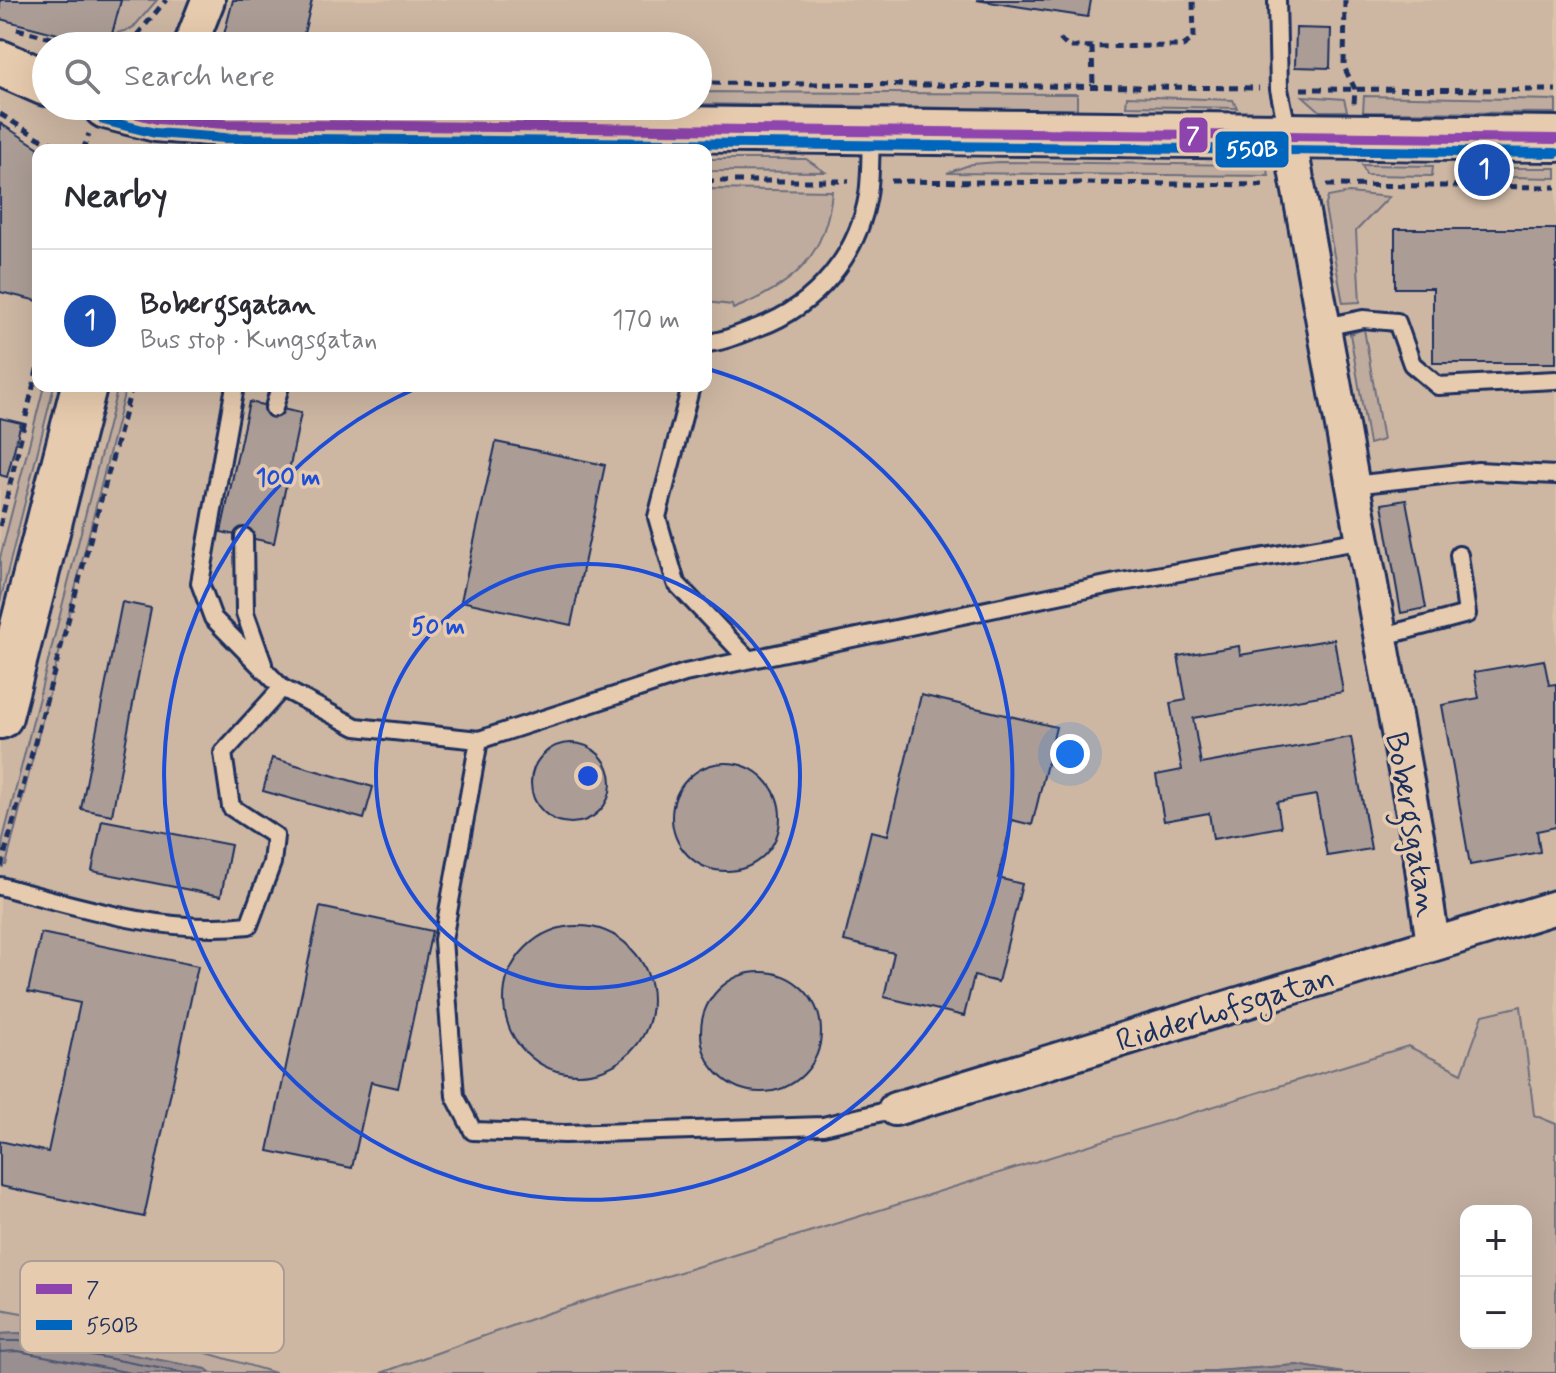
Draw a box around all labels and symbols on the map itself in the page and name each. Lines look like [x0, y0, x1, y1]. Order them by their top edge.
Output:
line badge: 7 [1178, 116, 1209, 154]
text: 7 [1186, 123, 1200, 151]
line badge: 550B [1214, 130, 1290, 169]
text: 550B [1226, 137, 1278, 165]
pin: 1 [1458, 140, 1510, 200]
text: 100 m [256, 463, 320, 494]
text: 50 m [411, 612, 465, 643]
street label: Bobergsgatan [1371, 729, 1448, 921]
your location [1050, 734, 1090, 774]
centre of rings [574, 762, 602, 790]
street label: Ridderhofsgatan [1111, 957, 1340, 1065]
legend [20, 1261, 284, 1353]
text: 7 [86, 1277, 99, 1305]
text: 550B [86, 1313, 138, 1341]

